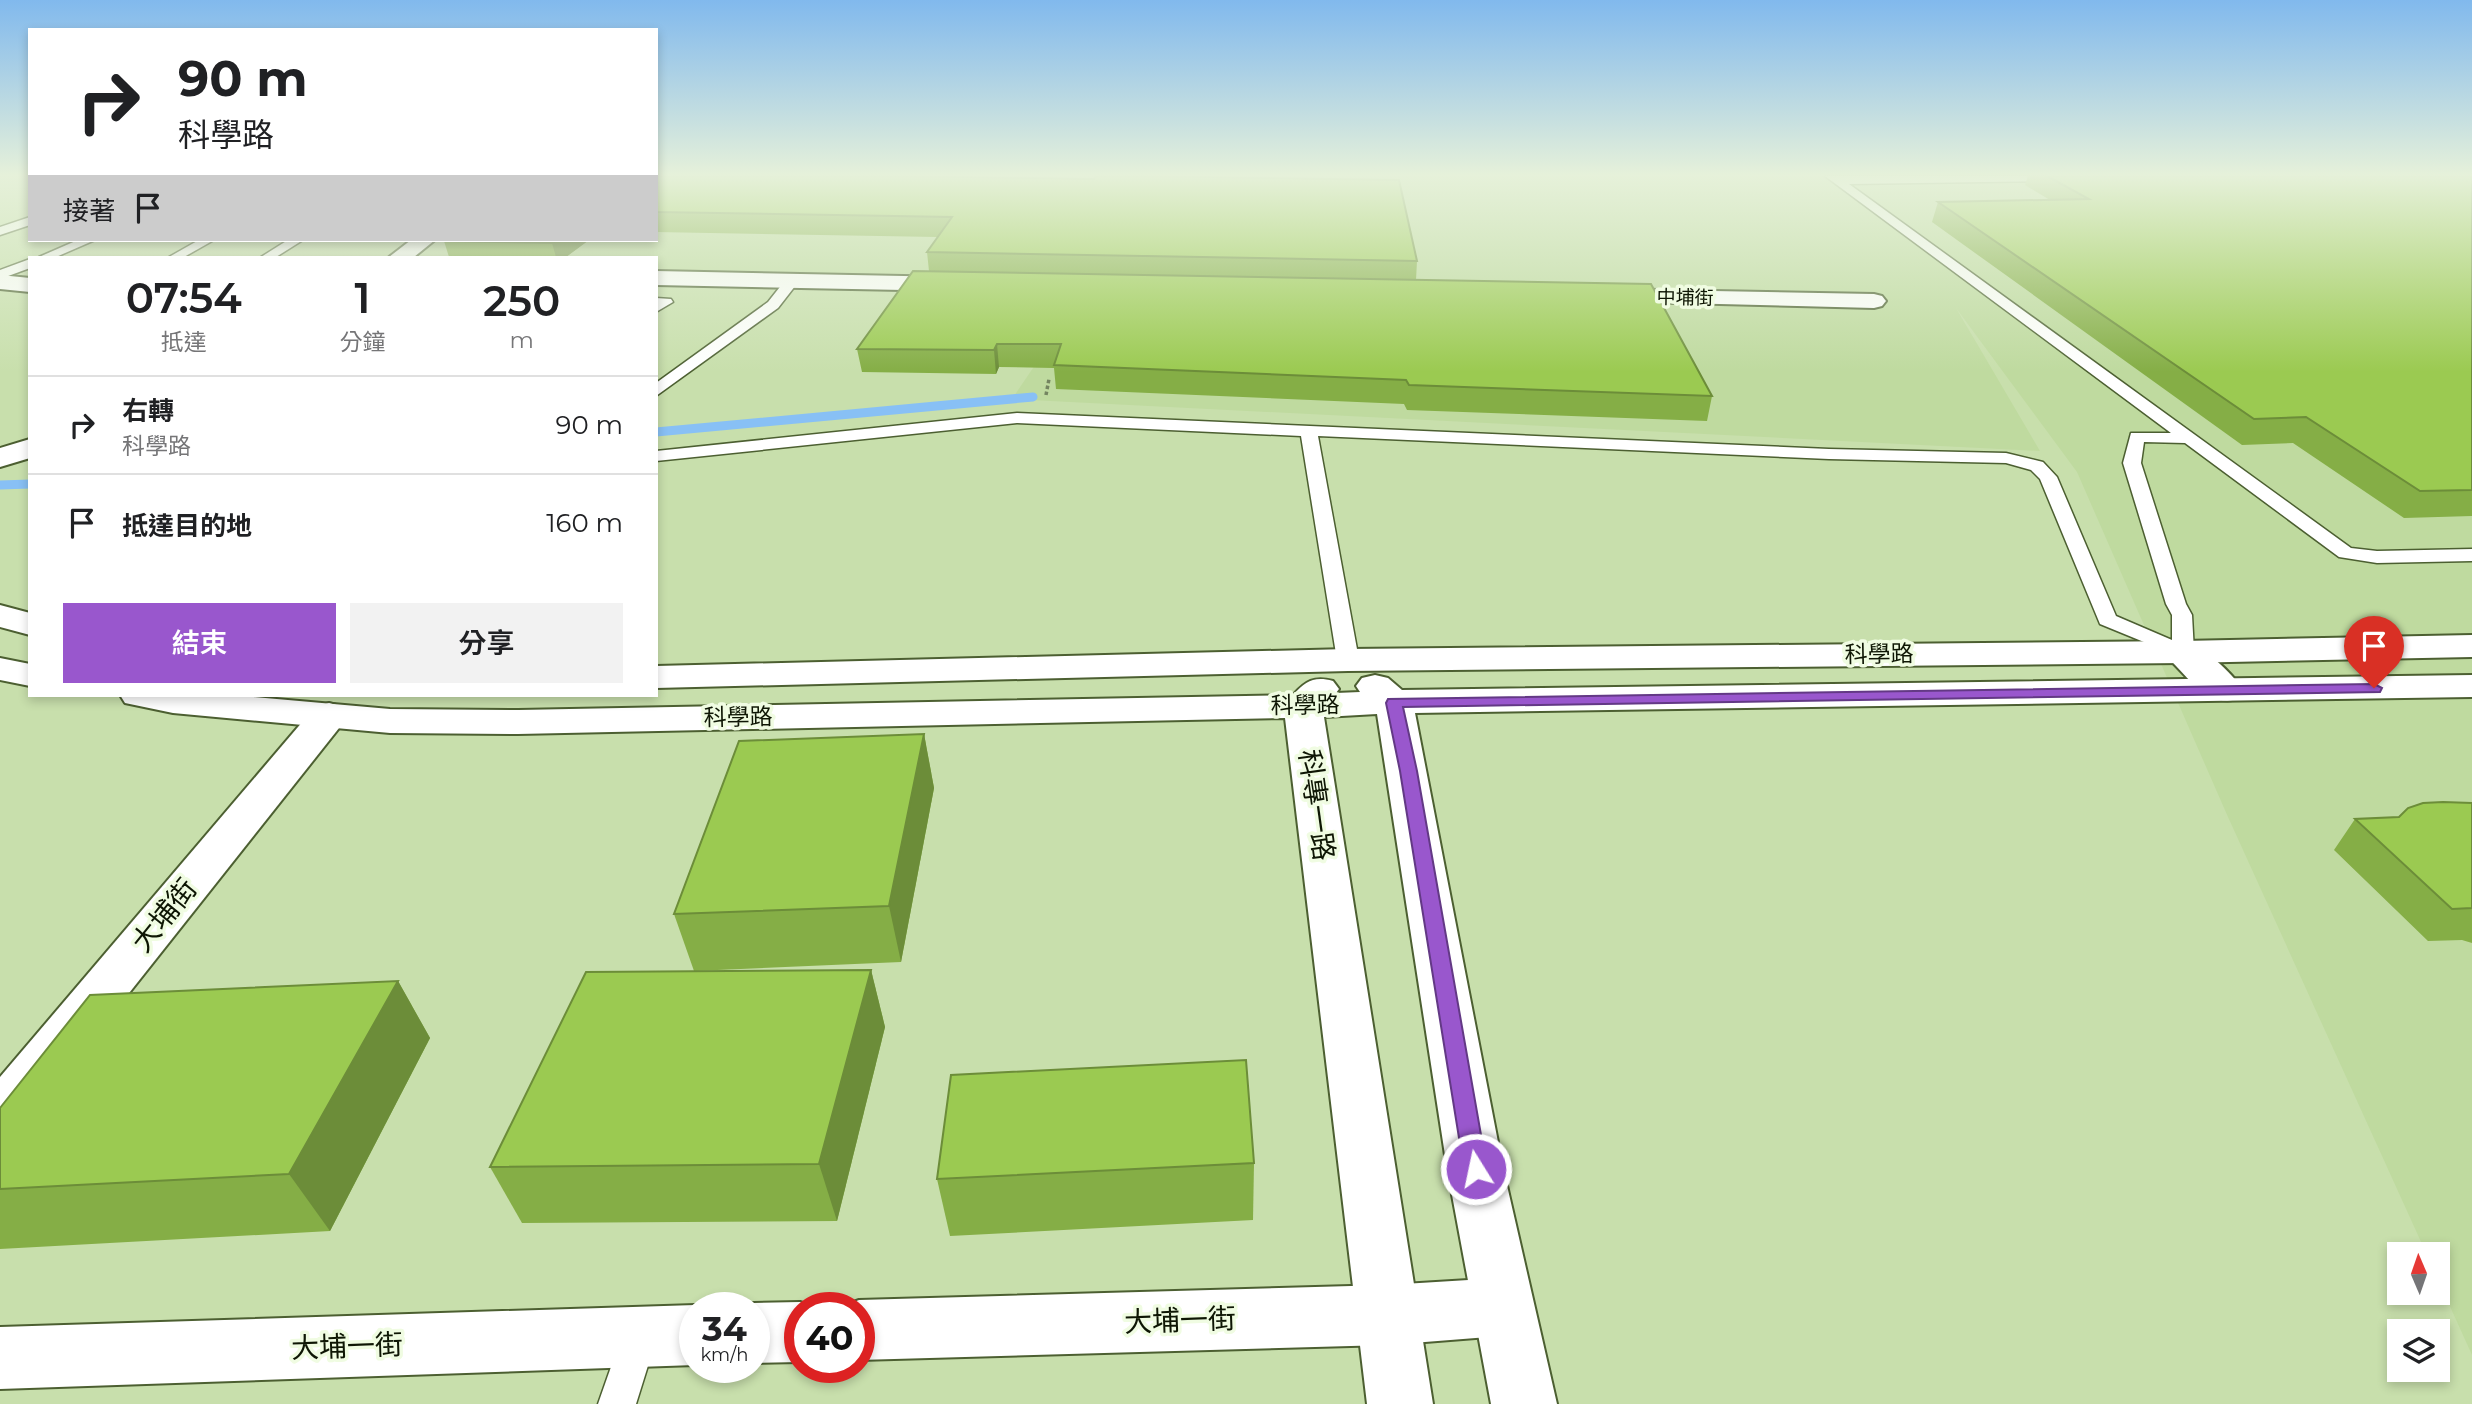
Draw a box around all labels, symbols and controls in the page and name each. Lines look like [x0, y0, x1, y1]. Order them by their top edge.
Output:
text: 90 m [178, 49, 308, 108]
icon: right [63, 56, 154, 147]
text: 科學路 [178, 115, 274, 154]
icon: arrive [129, 189, 167, 227]
text: 接著 [63, 195, 115, 227]
text: 07:54 [126, 272, 242, 324]
text: 1 [354, 272, 370, 324]
text: 250 [483, 275, 560, 327]
street label: 中埔街 [1656, 286, 1714, 309]
text: m [509, 326, 534, 354]
text: 抵達 [161, 328, 207, 356]
text: 分鐘 [339, 328, 385, 356]
text: 右轉 [122, 395, 174, 427]
icon: right [63, 406, 101, 444]
text: 90 m [556, 409, 623, 441]
text: 科學路 [122, 432, 191, 460]
icon: arrive [63, 504, 101, 542]
text: 160 m [546, 507, 623, 539]
text: 抵達目的地 [122, 510, 252, 542]
button: 結束 [63, 603, 336, 683]
button: 分享 [350, 603, 623, 683]
pin [2344, 616, 2404, 688]
icon: arrive [2355, 627, 2393, 665]
street label: 科學路 [1844, 639, 1914, 669]
street label: 科學路 [1270, 690, 1340, 720]
street label: 科學路 [703, 702, 773, 732]
street label: 科專一路 [1292, 747, 1342, 863]
street label: 大埔街 [124, 872, 204, 958]
position arrow [1439, 1132, 1513, 1206]
north arrow [2387, 1242, 2450, 1306]
map controls [2387, 1242, 2450, 1382]
speed limit sign: 40 [784, 1292, 875, 1383]
street label: 大埔一街 [1123, 1301, 1237, 1339]
text: 34 [702, 1307, 747, 1350]
button: layers [2387, 1319, 2450, 1382]
street label: 大埔一街 [290, 1327, 404, 1365]
text: km/h [700, 1344, 749, 1366]

